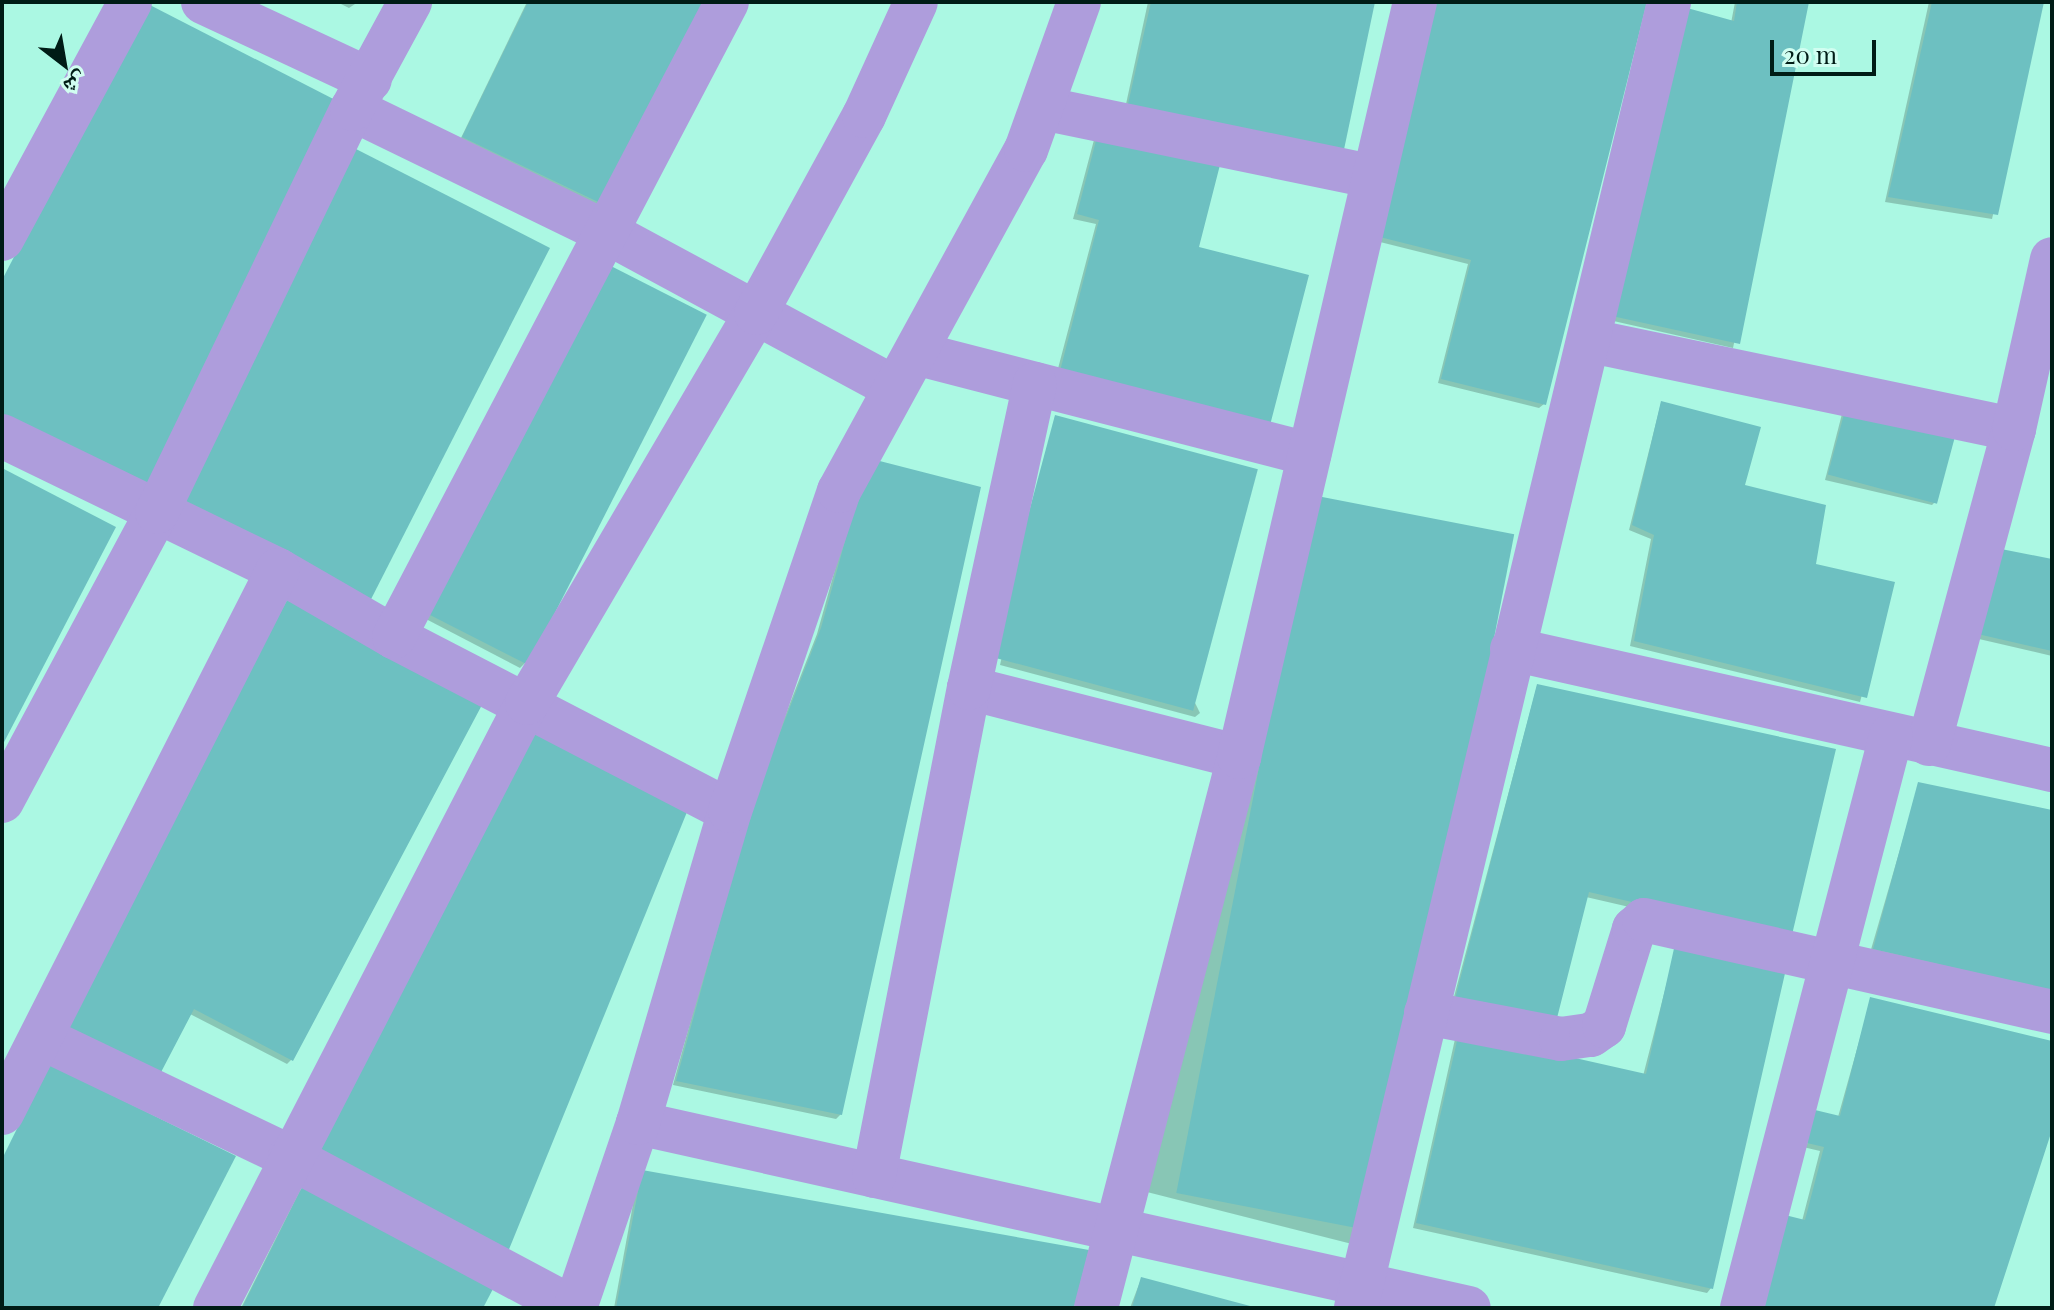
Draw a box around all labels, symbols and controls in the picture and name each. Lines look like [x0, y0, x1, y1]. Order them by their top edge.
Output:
north arrow [24, 24, 104, 104]
scale bar [1774, 24, 1880, 74]
text: 20 m [1784, 38, 1837, 70]
text: ش [59, 66, 94, 103]

